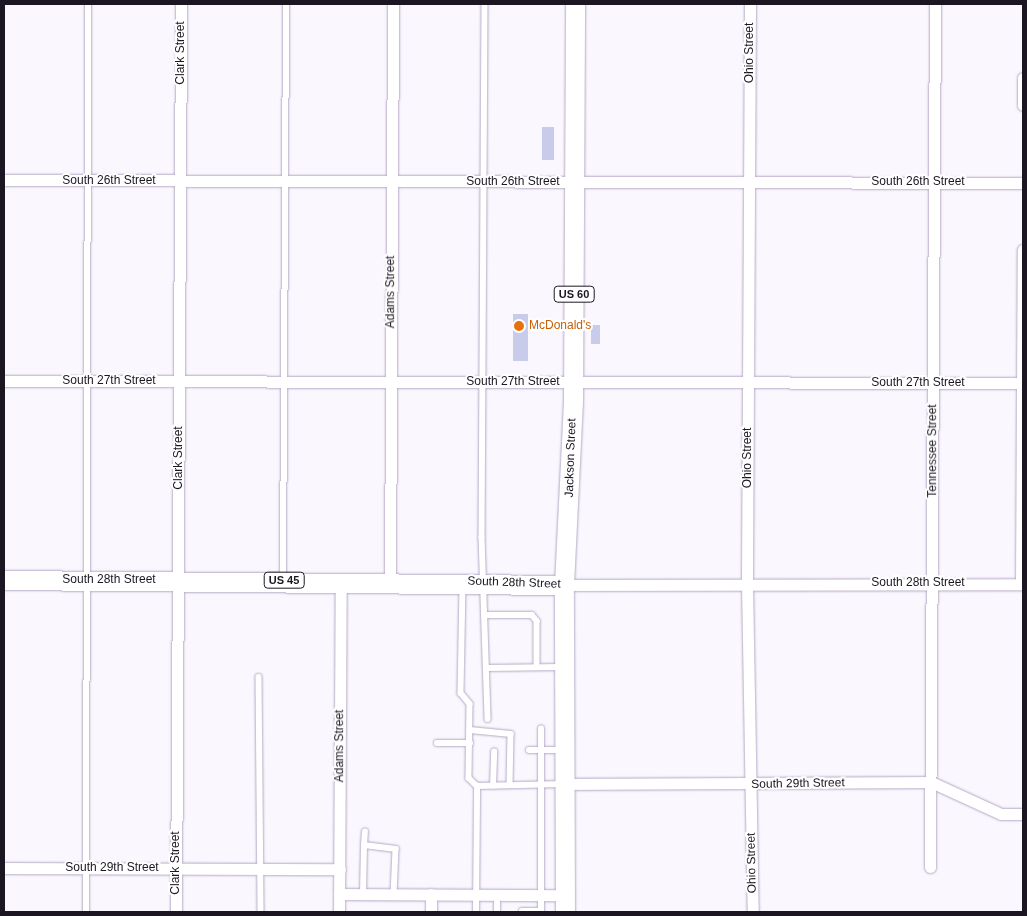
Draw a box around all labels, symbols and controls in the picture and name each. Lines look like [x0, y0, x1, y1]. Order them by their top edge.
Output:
street label: Clark Street [174, 21, 188, 85]
street label: Ohio Street [743, 23, 757, 83]
street label: South 26th Street [62, 174, 156, 188]
street label: South 26th Street [466, 175, 560, 189]
street label: South 26th Street [871, 175, 965, 189]
street label: Adams Street [384, 256, 398, 328]
road number: US 60 [553, 286, 595, 302]
place label: McDonald's [529, 319, 591, 333]
marker: McDonald's [513, 320, 525, 332]
street label: South 27th Street [62, 374, 156, 388]
street label: South 27th Street [466, 375, 560, 389]
street label: South 27th Street [871, 376, 965, 390]
street label: Tennessee Street [926, 404, 940, 498]
street label: Jackson Street [562, 418, 580, 498]
street label: Clark Street [172, 426, 186, 490]
street label: Ohio Street [741, 428, 755, 488]
road number: US 45 [263, 572, 305, 588]
street label: South 28th Street [62, 573, 156, 587]
street label: South 28th Street [467, 574, 561, 592]
street label: South 28th Street [871, 576, 965, 590]
street label: Adams Street [333, 710, 347, 782]
street label: South 29th Street [751, 776, 845, 792]
street label: Clark Street [169, 831, 183, 895]
street label: Ohio Street [744, 833, 760, 893]
street label: South 29th Street [65, 861, 159, 875]

